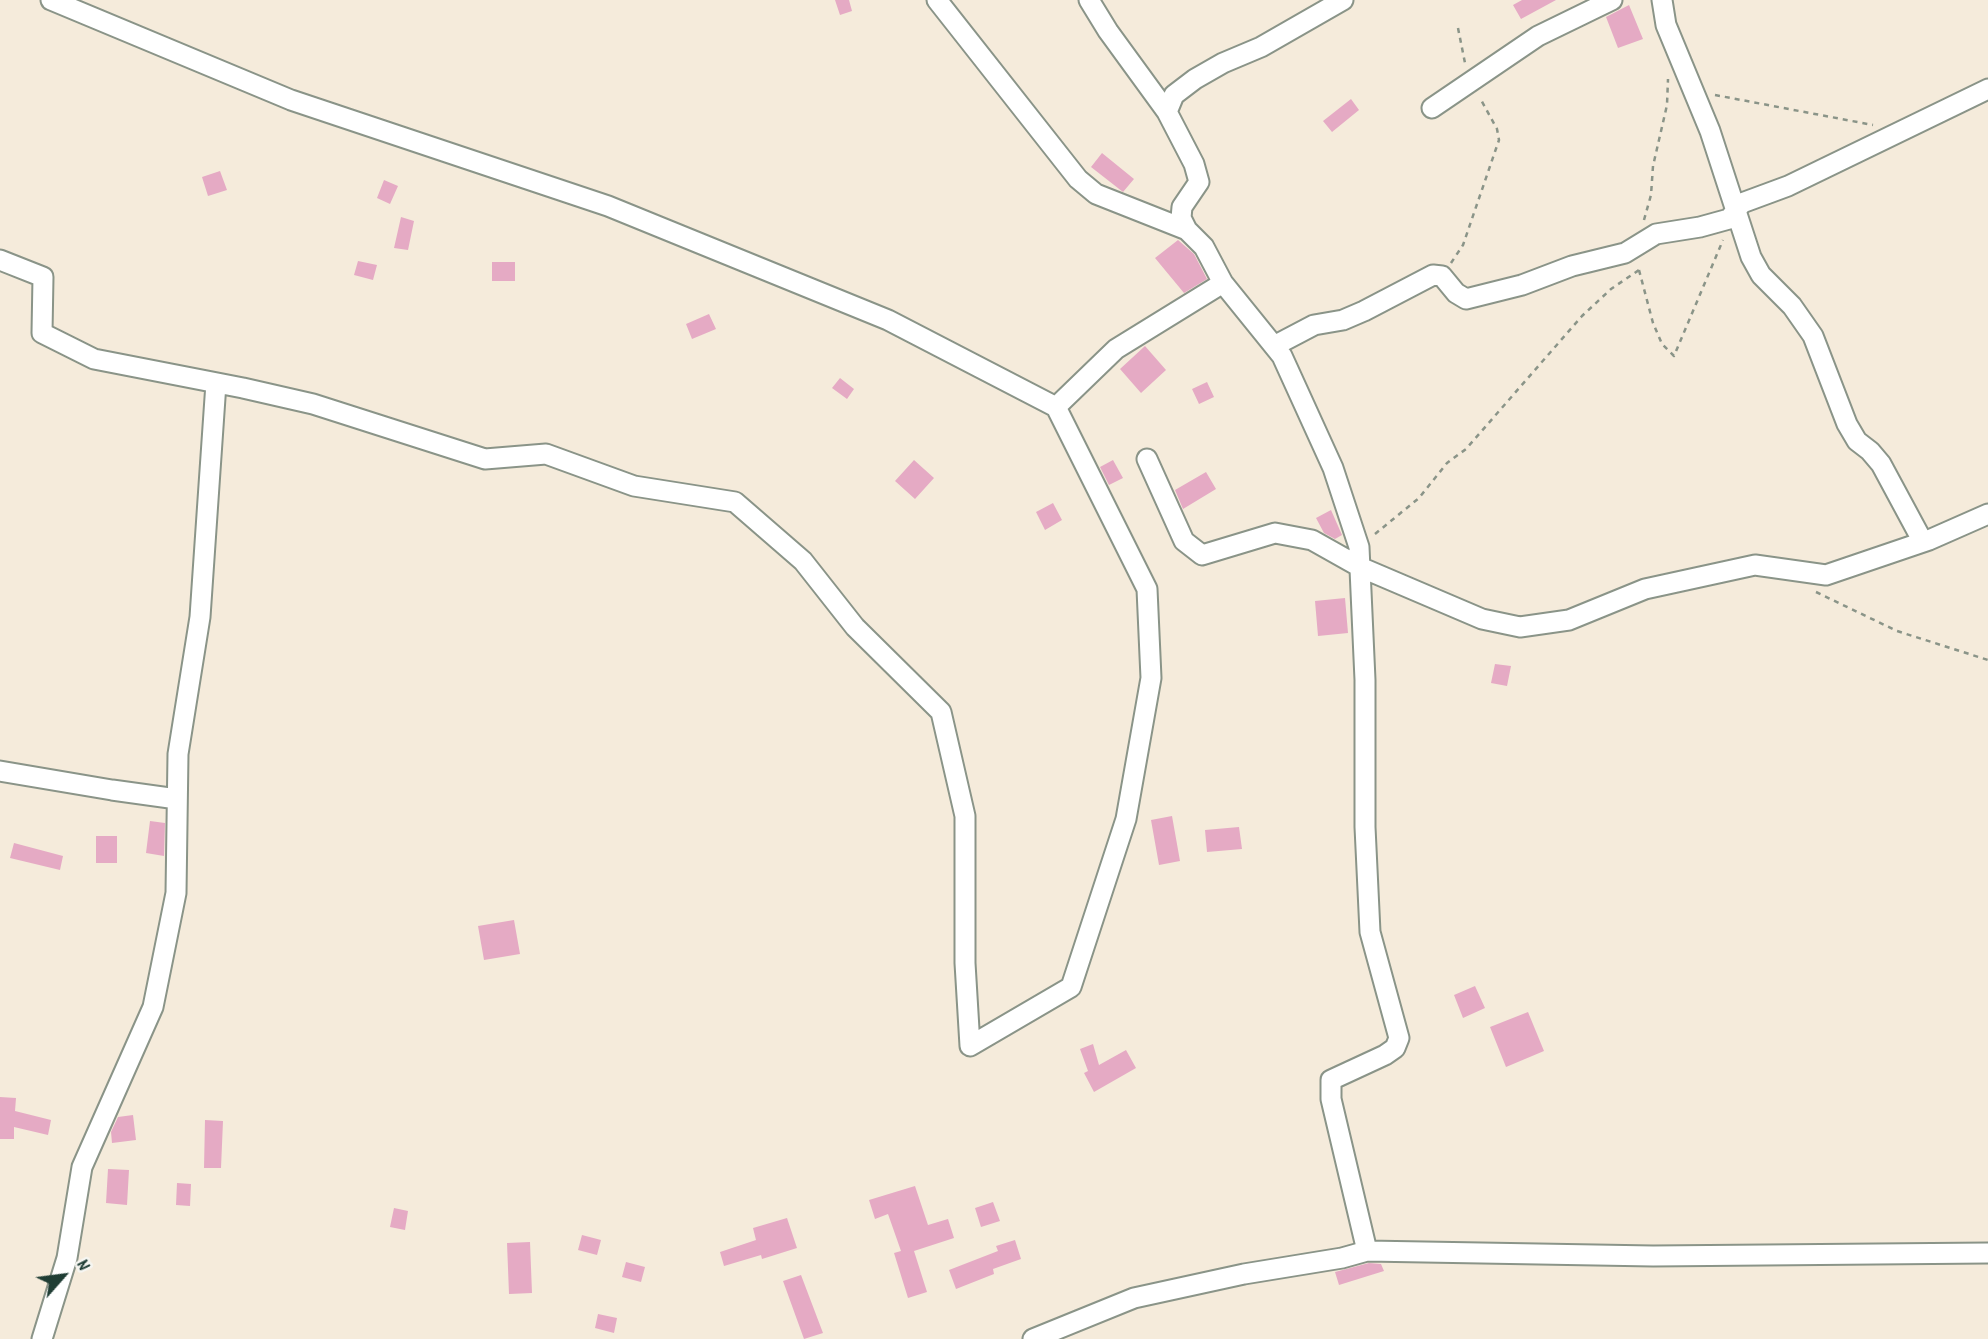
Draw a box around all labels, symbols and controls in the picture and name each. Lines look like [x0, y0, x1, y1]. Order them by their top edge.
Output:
north arrow [28, 1241, 98, 1311]
text: N [68, 1255, 96, 1276]

